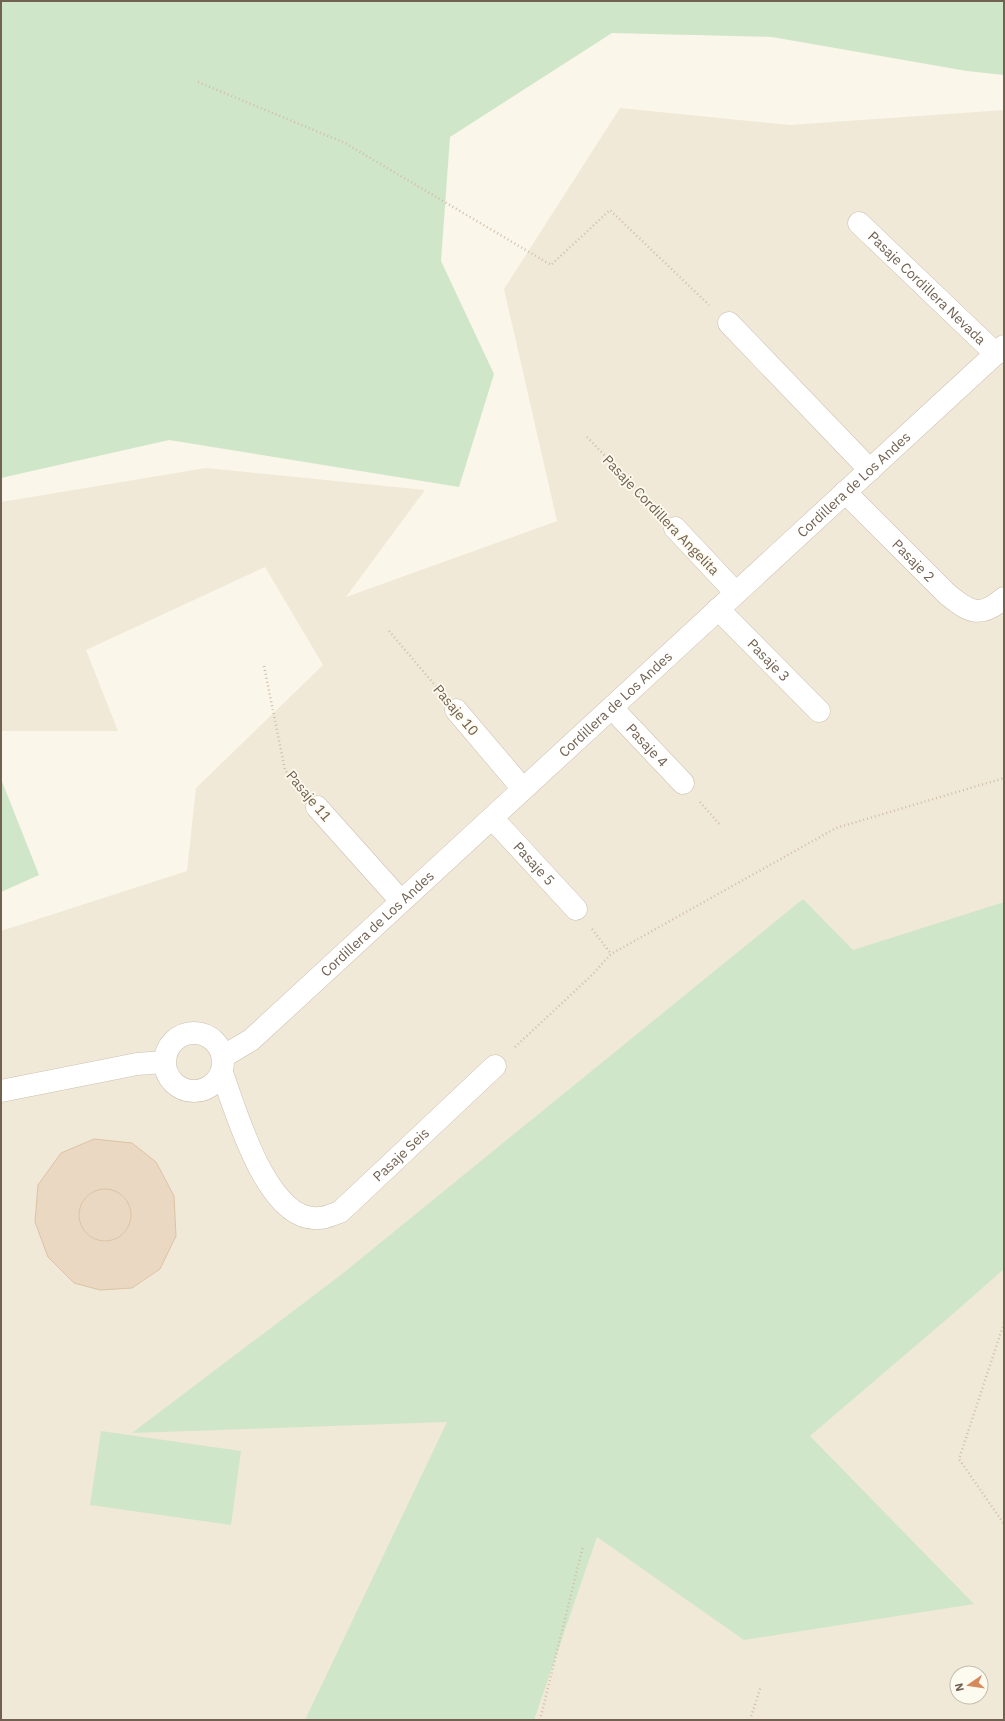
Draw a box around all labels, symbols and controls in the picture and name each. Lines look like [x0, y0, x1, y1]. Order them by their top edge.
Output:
street label: Pasaje Cordillera Nevada [864, 227, 990, 349]
street label: Cordillera de Los Andes [793, 428, 914, 541]
street label: Pasaje Cordillera Angelita [599, 451, 724, 579]
street label: Pasaje 2 [888, 535, 939, 586]
street label: Pasaje 3 [744, 635, 794, 685]
street label: Cordillera de Los Andes [555, 647, 676, 761]
street label: Pasaje 10 [429, 681, 483, 739]
street label: Pasaje 4 [622, 720, 672, 770]
street label: Pasaje 11 [282, 767, 336, 825]
street label: Pasaje 5 [509, 838, 559, 889]
street label: Cordillera de Los Andes [317, 867, 438, 980]
street label: Pasaje Seis [369, 1124, 433, 1185]
north arrow [949, 1665, 989, 1705]
text: N [952, 1682, 967, 1693]

